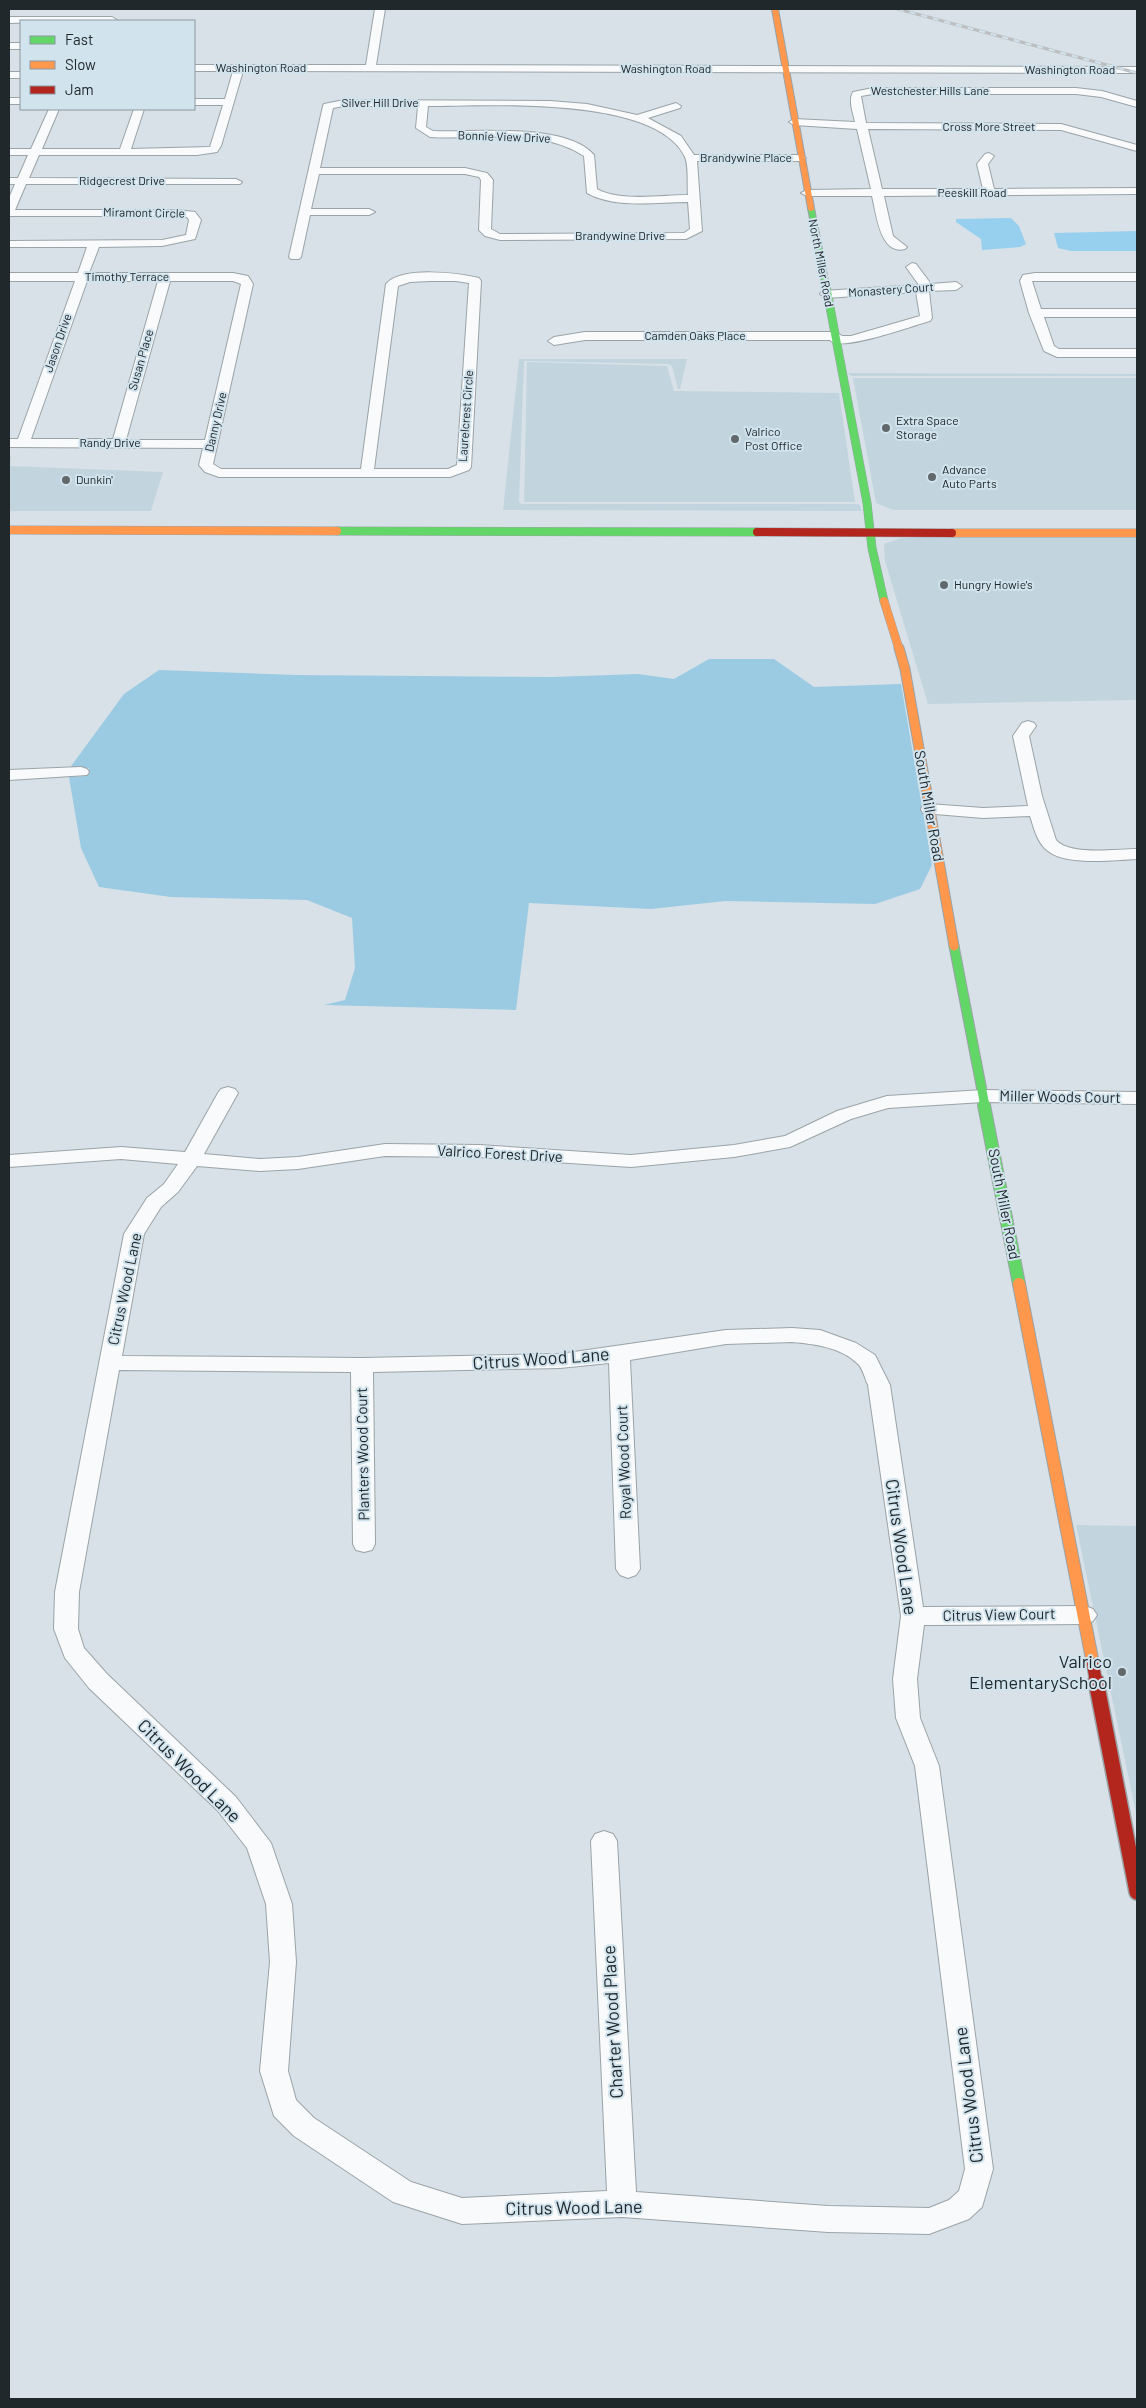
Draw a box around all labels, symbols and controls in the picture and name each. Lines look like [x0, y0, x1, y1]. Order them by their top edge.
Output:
legend [20, 20, 195, 110]
text: Fast [65, 30, 93, 48]
text: Slow [65, 55, 96, 73]
street label: Washington Road [216, 60, 306, 74]
street label: Washington Road [621, 61, 711, 75]
street label: Washington Road [1025, 62, 1115, 76]
text: Jam [65, 80, 94, 98]
street label: Westchester Hills Lane [871, 83, 989, 97]
street label: Silver Hill Drive [341, 95, 419, 109]
street label: Cross More Street [943, 119, 1035, 133]
street label: Bonnie View Drive [457, 127, 551, 145]
street label: Brandywine Place [700, 150, 792, 164]
street label: Ridgecrest Drive [79, 173, 165, 187]
street label: Peeskill Road [938, 185, 1006, 199]
street label: Miramont Circle [103, 204, 185, 220]
street label: North Miller Road [807, 218, 837, 308]
street label: Brandywine Drive [575, 228, 665, 242]
street label: Timothy Terrace [85, 269, 169, 283]
street label: Monastery Court [848, 279, 934, 299]
street label: Jason Drive [41, 312, 74, 374]
street label: Susan Place [125, 328, 155, 392]
street label: Camden Oaks Place [644, 328, 746, 342]
street label: Laurelcrest Circle [455, 369, 475, 462]
street label: Danny Drive [201, 390, 229, 453]
place label: Extra Space Storage [896, 413, 959, 441]
marker: Extra Space Storage [880, 422, 892, 434]
place label: Valrico Post Office [745, 424, 802, 452]
marker: Valrico Post Office [729, 433, 741, 445]
street label: Randy Drive [79, 435, 141, 449]
place label: Advance Auto Parts [942, 462, 997, 490]
marker: Advance Auto Parts [926, 471, 938, 483]
place label: Dunkin' [76, 472, 113, 486]
marker: Dunkin' [60, 474, 72, 486]
place label: Hungry Howie's [954, 577, 1033, 591]
marker: Hungry Howie's [938, 579, 950, 591]
street label: South Miller Road [911, 749, 949, 863]
street label: Miller Woods Court [999, 1086, 1121, 1106]
street label: Valrico Forest Drive [437, 1141, 563, 1165]
street label: South Miller Road [985, 1147, 1025, 1261]
street label: Citrus Wood Lane [103, 1231, 145, 1347]
street label: Citrus Wood Lane [472, 1342, 610, 1374]
street label: Planters Wood Court [352, 1387, 372, 1521]
street label: Royal Wood Court [612, 1405, 634, 1519]
street label: Citrus Wood Lane [882, 1477, 922, 1616]
street label: Citrus View Court [942, 1604, 1056, 1624]
place label: Valrico ElementarySchool [969, 1650, 1112, 1693]
marker: Valrico ElementarySchool [1116, 1666, 1128, 1678]
street label: Citrus Wood Lane [133, 1714, 246, 1827]
street label: Charter Wood Place [597, 1945, 627, 2099]
street label: Citrus Wood Lane [949, 2026, 987, 2164]
street label: Citrus Wood Lane [505, 2195, 643, 2219]

